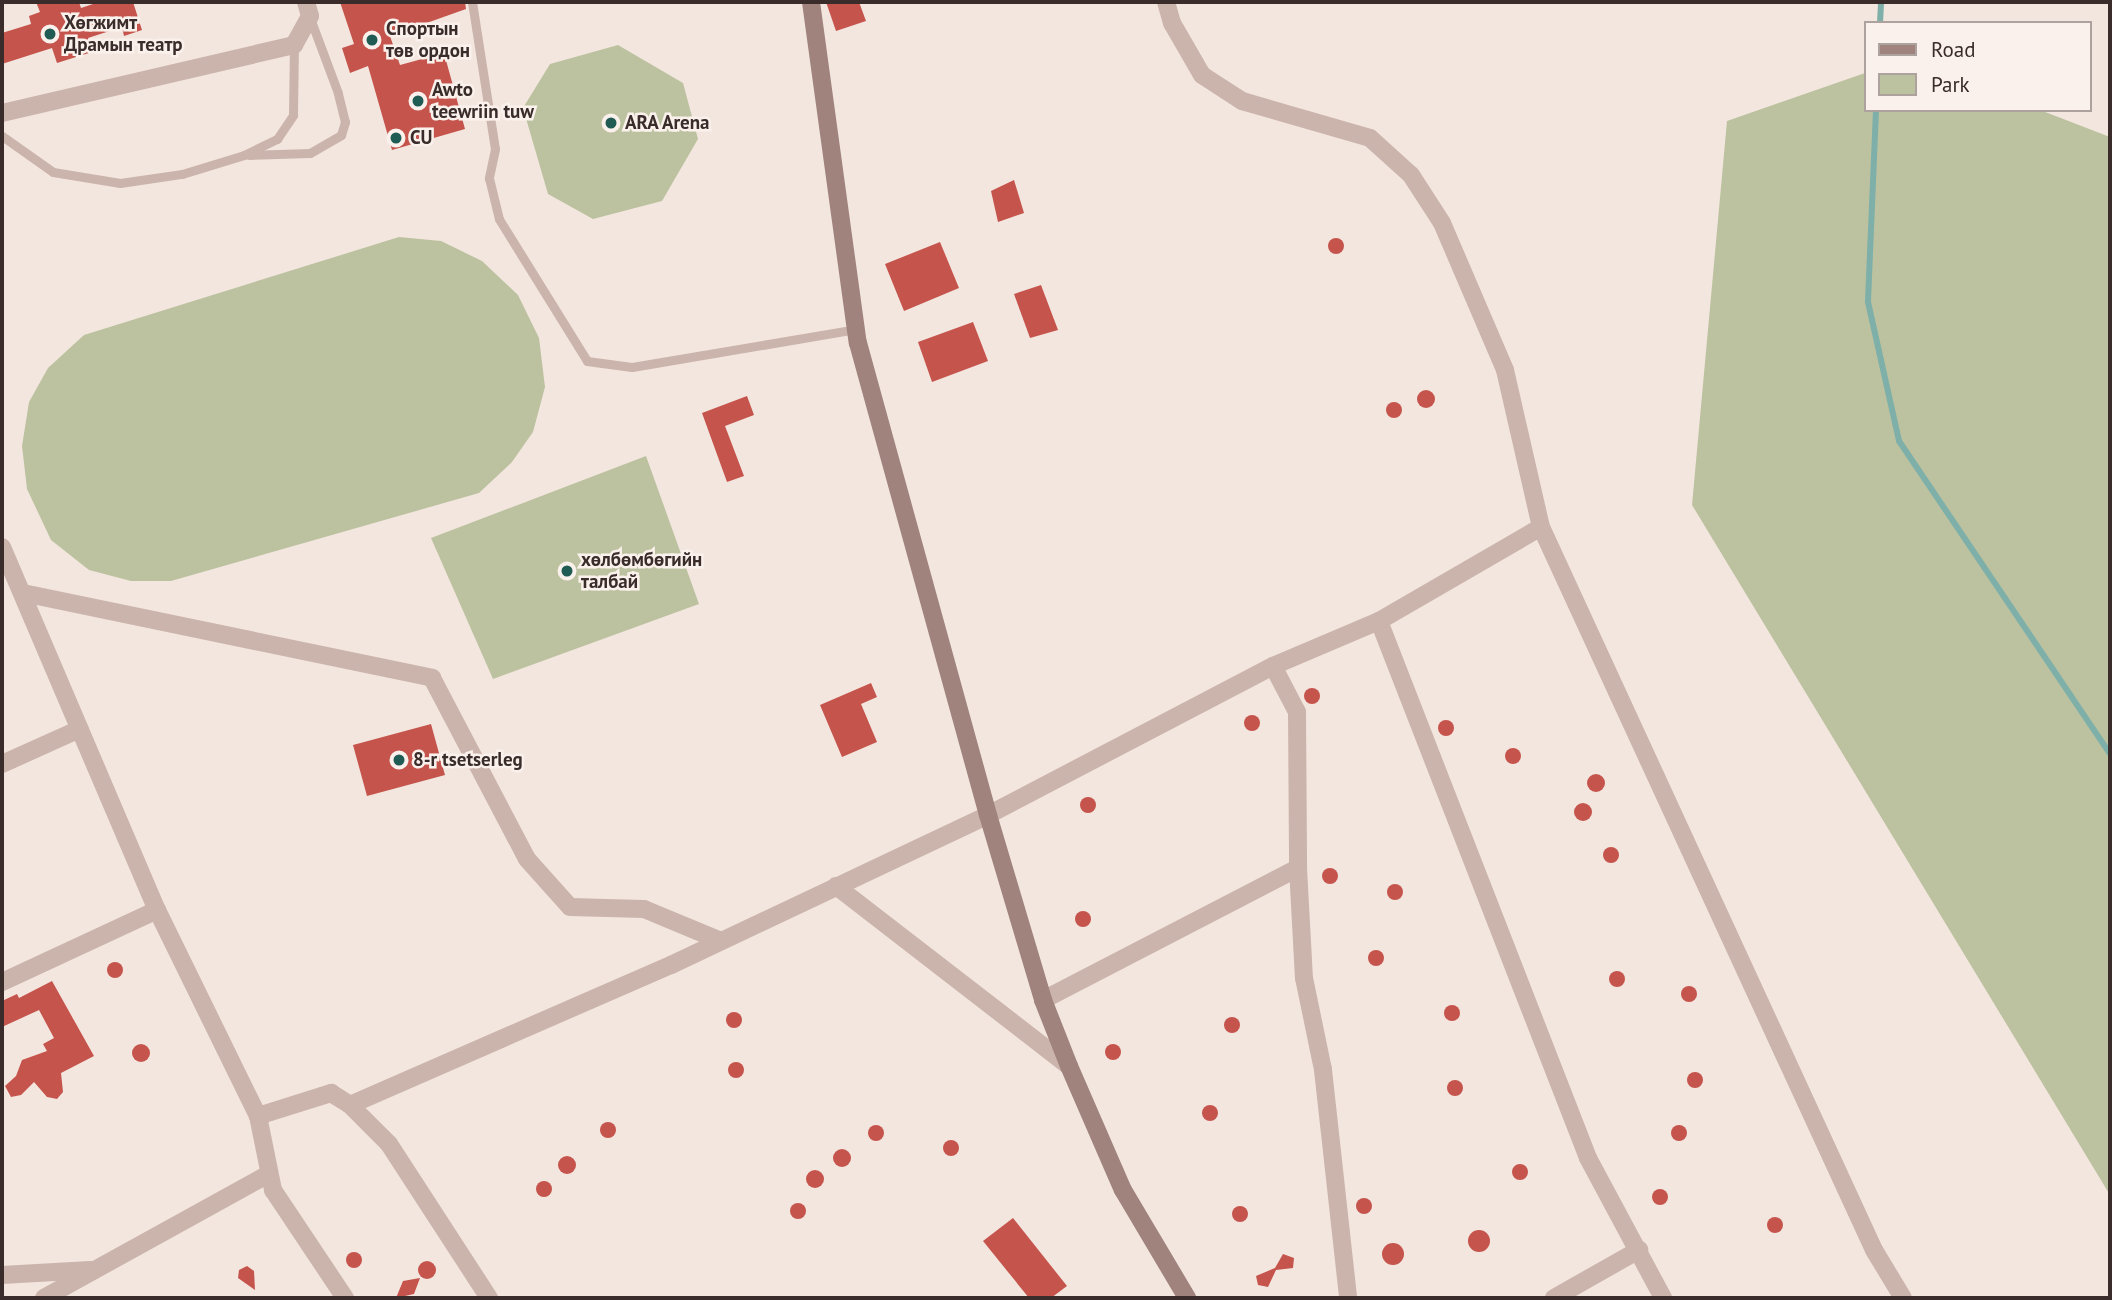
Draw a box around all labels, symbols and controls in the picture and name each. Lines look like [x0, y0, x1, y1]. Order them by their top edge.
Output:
place label: Хөгжимт Драмын театр [64, 12, 183, 56]
place label: Спортын төв ордон [386, 18, 470, 62]
legend [1864, 21, 2091, 112]
marker: Хөгжимт Драмын театр [42, 26, 58, 42]
marker: Спортын төв ордон [364, 32, 380, 48]
text: Road [1931, 36, 1975, 63]
text: Park [1931, 71, 1970, 98]
place label: Awto teewriin tuw [432, 79, 534, 123]
marker: Awto teewriin tuw [410, 93, 426, 109]
place label: ARA Arena [625, 112, 711, 134]
marker: ARA Arena [603, 115, 619, 131]
place label: CU [410, 127, 433, 149]
marker: CU [388, 130, 404, 146]
place label: хөлбөмбөгийн талбай [581, 549, 702, 593]
marker: хөлбөмбөгийн талбай [559, 563, 575, 579]
place label: 8-r tsetserleg [413, 749, 523, 771]
marker: 8-r tsetserleg [391, 752, 407, 768]

